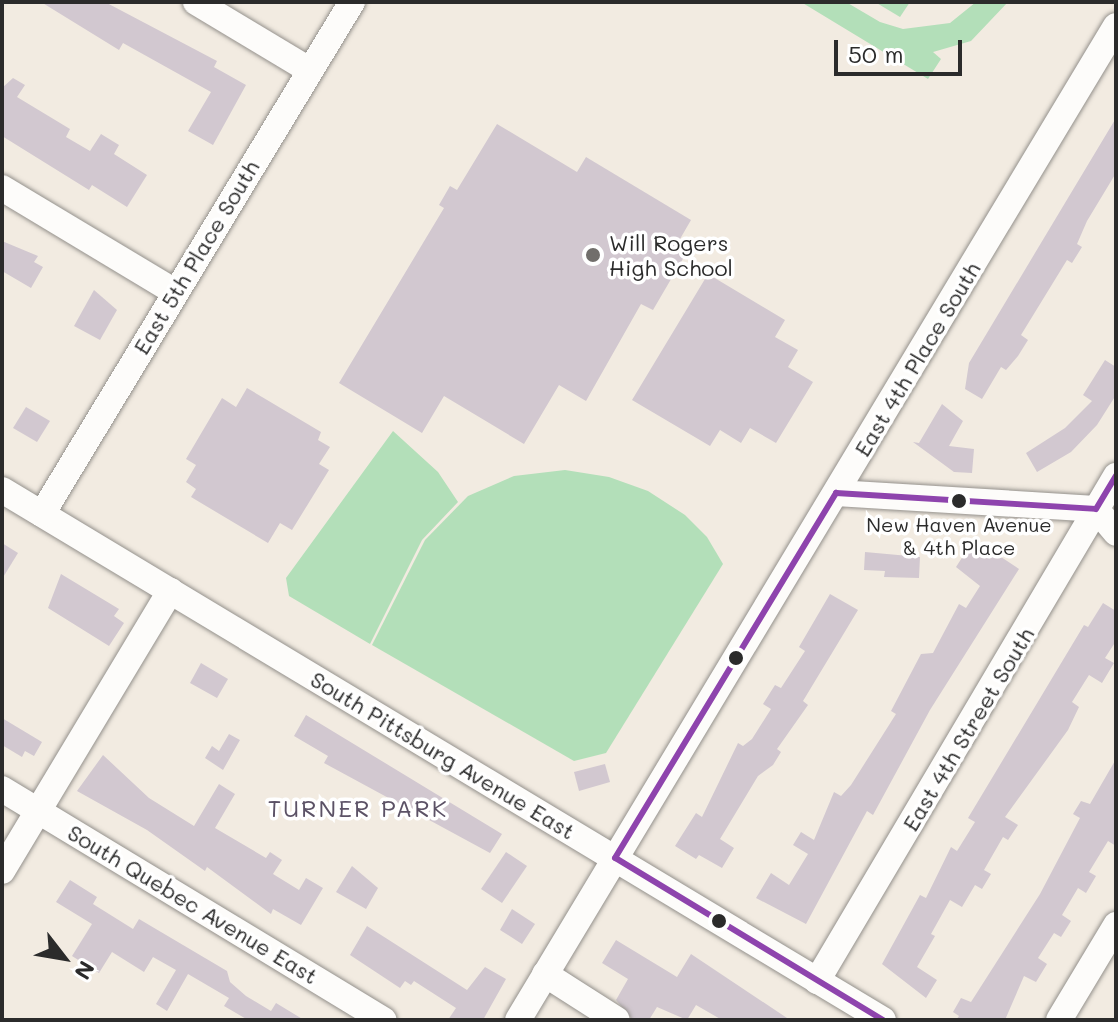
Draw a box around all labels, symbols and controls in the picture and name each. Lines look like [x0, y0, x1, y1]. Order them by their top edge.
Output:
scale bar [838, 24, 966, 74]
text: 50 m [848, 38, 904, 69]
street label: East 5th Place South [128, 155, 264, 359]
place label: Will Rogers High School [609, 229, 733, 280]
marker: Will Rogers High School [584, 246, 602, 264]
street label: East 4th Place South [849, 257, 985, 461]
marker: New Haven Avenue & 4th Place [951, 493, 967, 509]
place label: New Haven Avenue & 4th Place [866, 512, 1052, 559]
street label: East 4th Street South [897, 623, 1039, 835]
unlabelled marker [728, 650, 744, 666]
street label: South Pittsburg Avenue East [306, 666, 580, 844]
district label: TURNER PARK [268, 794, 448, 822]
street label: South Quebec Avenue East [63, 819, 323, 989]
unlabelled marker [711, 913, 727, 929]
north arrow [24, 918, 104, 998]
text: N [68, 956, 102, 985]

